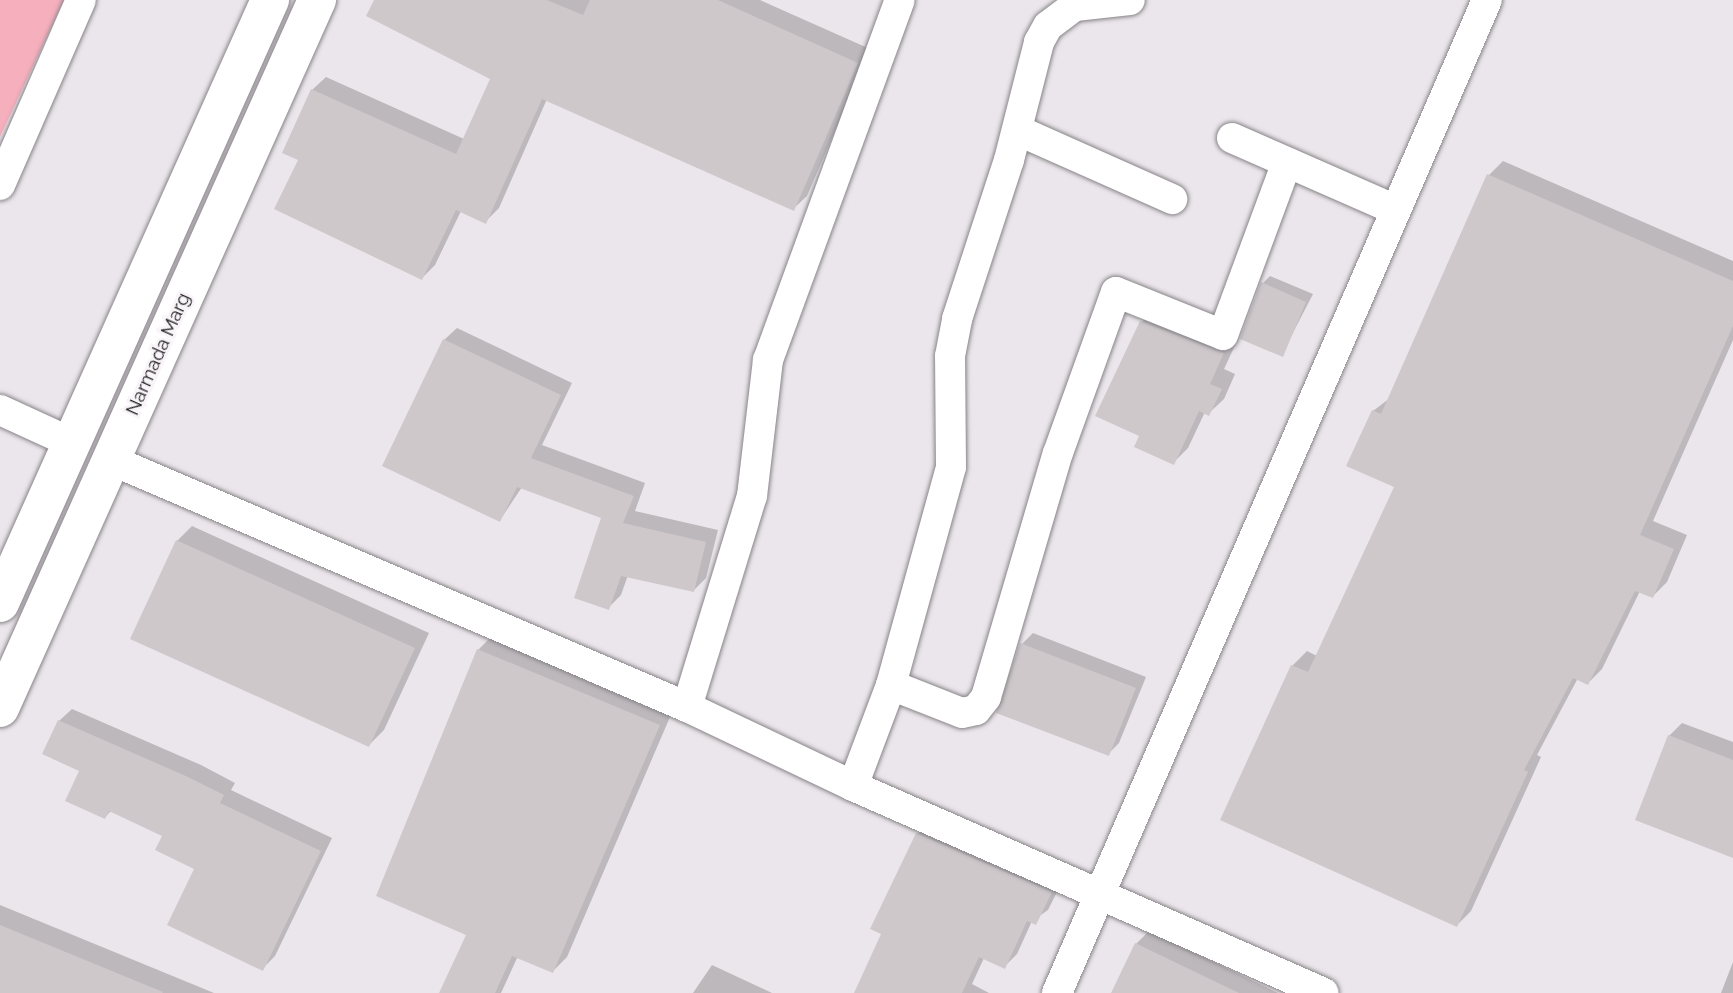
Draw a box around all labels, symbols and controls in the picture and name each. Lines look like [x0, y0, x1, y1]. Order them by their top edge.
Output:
street label: Narmada Marg [121, 289, 195, 419]

